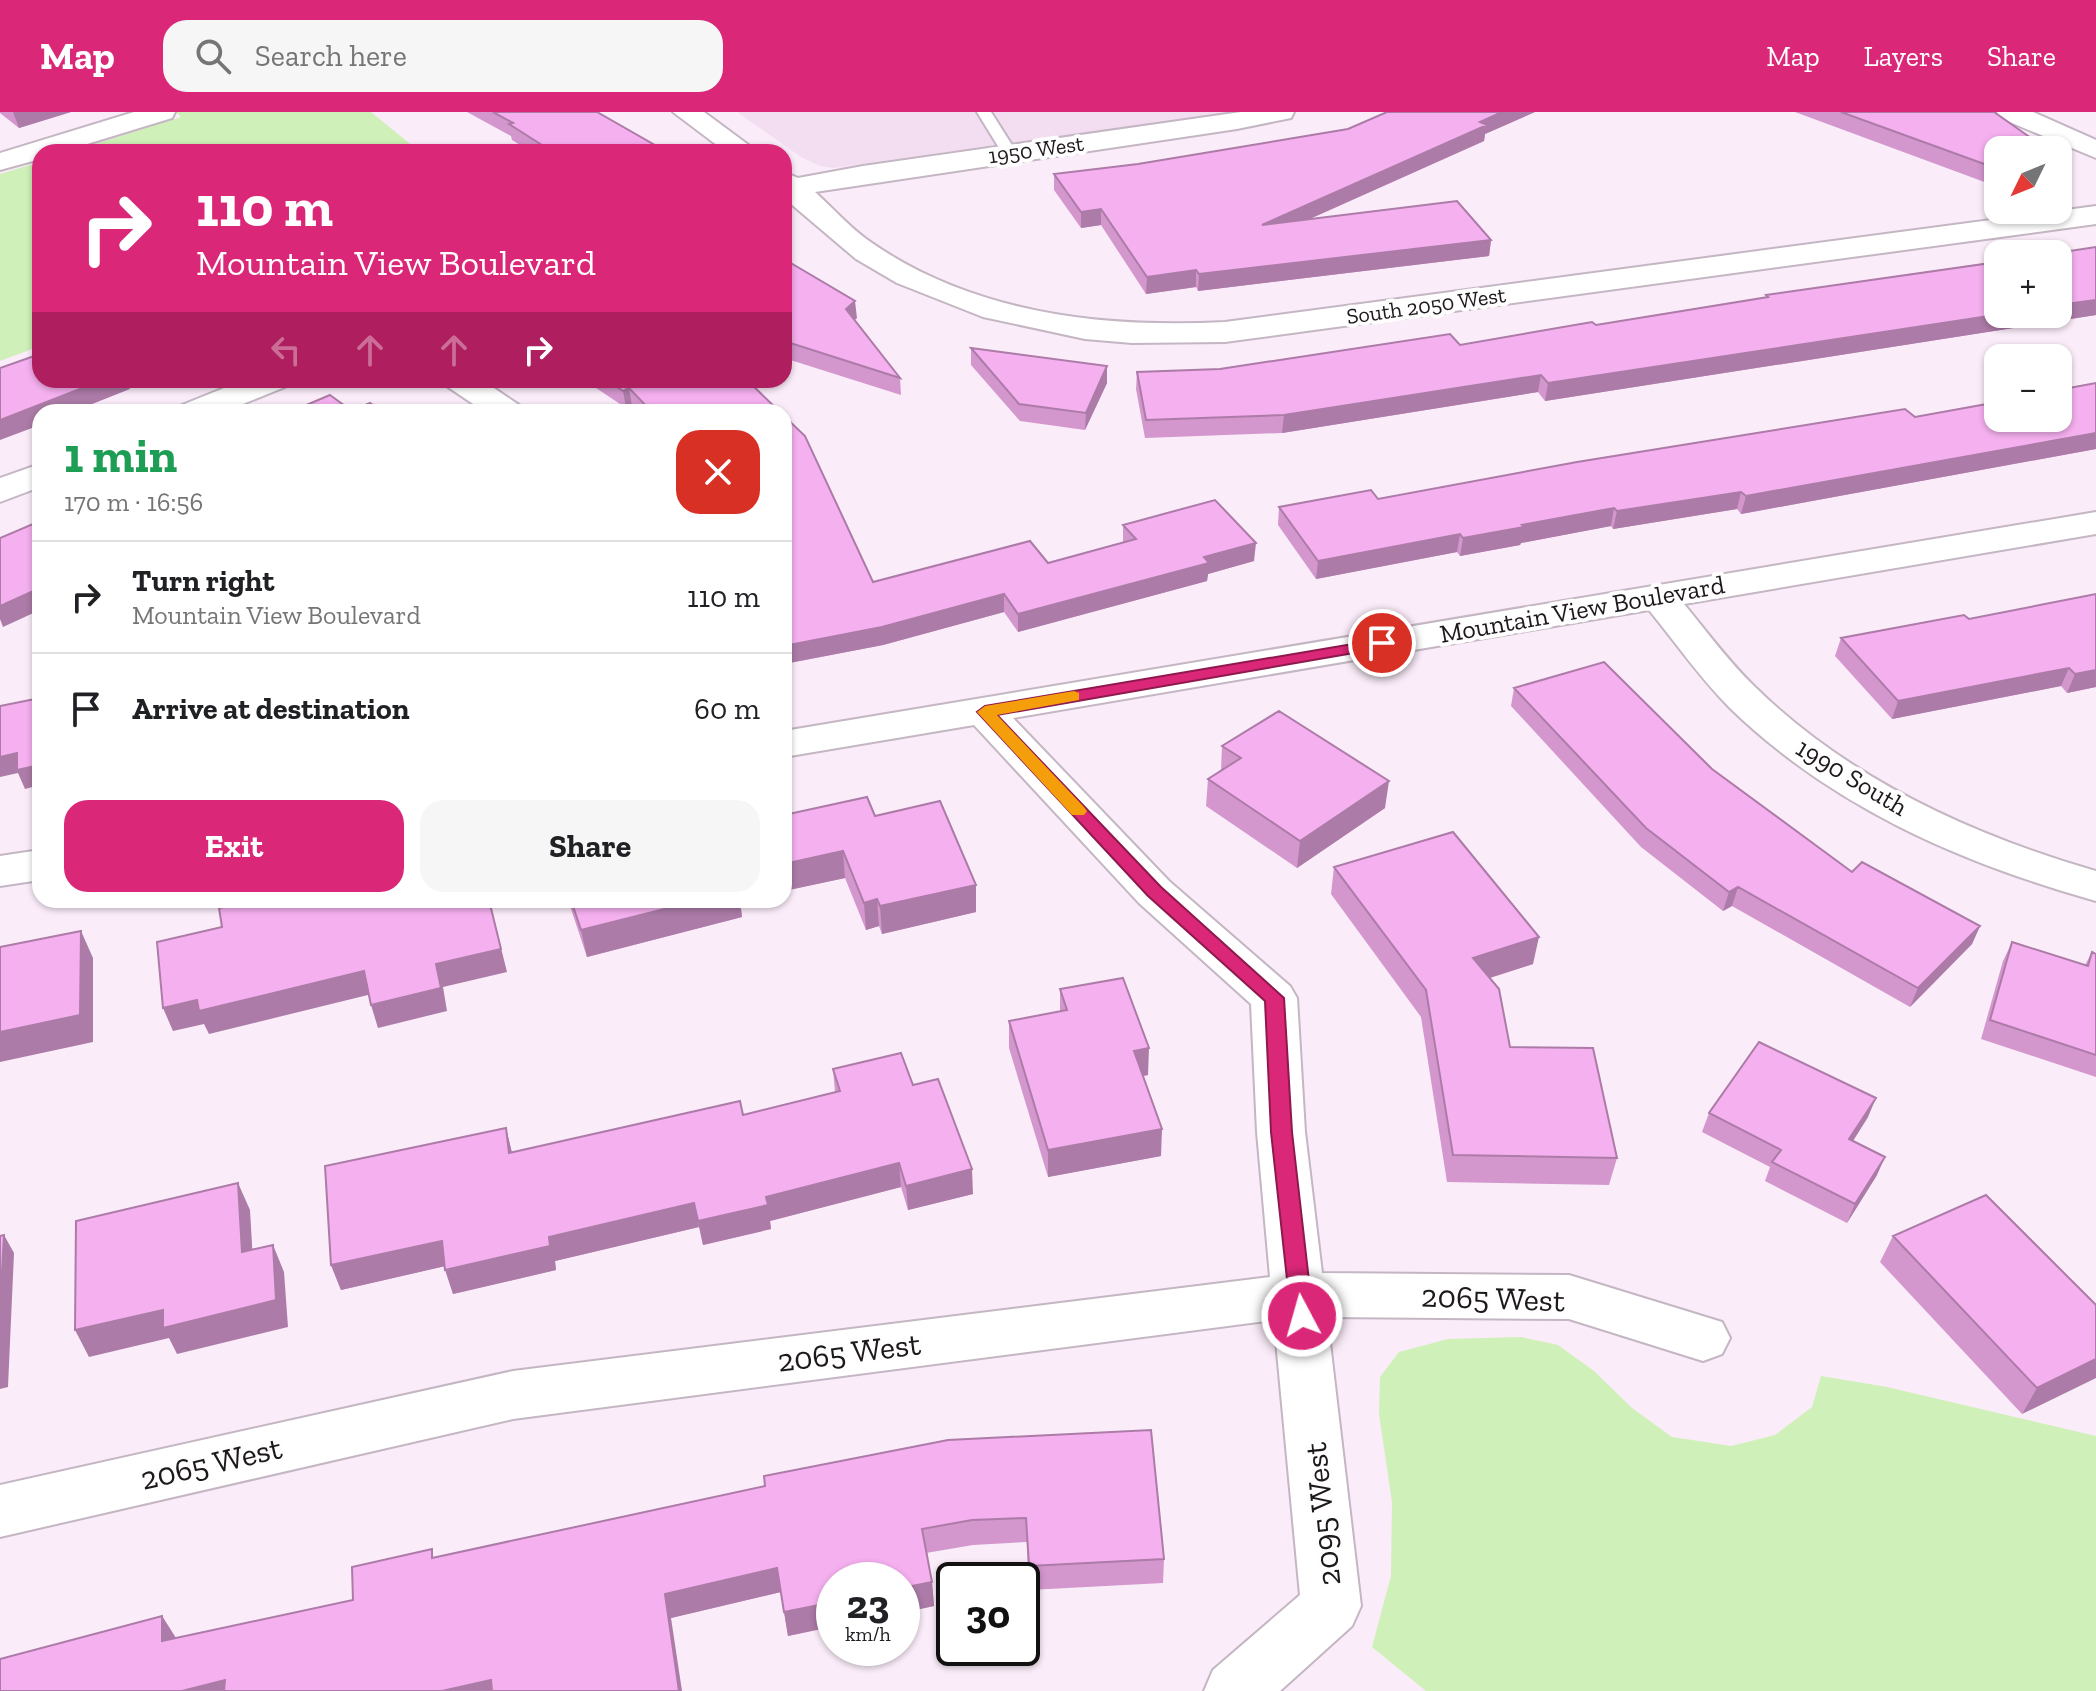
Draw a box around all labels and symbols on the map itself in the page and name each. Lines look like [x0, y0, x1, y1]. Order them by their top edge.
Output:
street label: 1950 West [987, 129, 1086, 170]
north arrow [1984, 136, 2072, 224]
street label: South 2050 West [1345, 281, 1508, 330]
street label: Mountain View Boulevard [1437, 568, 1727, 650]
pin [1348, 609, 1416, 677]
street label: 1990 South [1790, 731, 1914, 823]
position arrow [1260, 1274, 1344, 1358]
street label: 2065 West [1420, 1277, 1566, 1320]
street label: 2065 West [775, 1324, 923, 1380]
street label: 2065 West [137, 1428, 285, 1498]
street label: 2095 West [1296, 1440, 1348, 1588]
speed limit sign: 30 [936, 1562, 1040, 1666]

